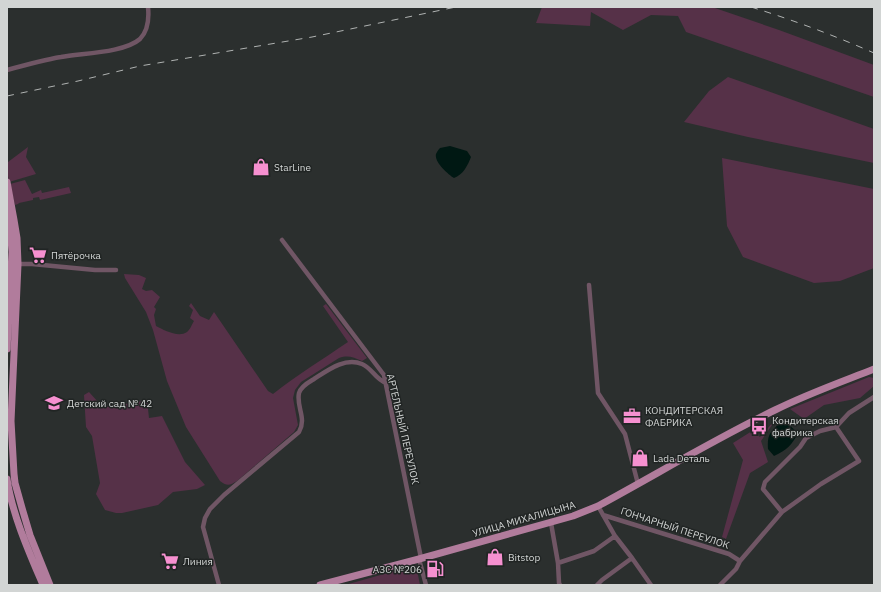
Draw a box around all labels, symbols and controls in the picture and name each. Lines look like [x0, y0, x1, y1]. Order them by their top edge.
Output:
shop icon: StarLine [251, 157, 271, 177]
place label: StarLine [274, 161, 312, 174]
supermarket icon: Пятёрочка [28, 245, 48, 265]
place label: Пятёрочка [51, 249, 102, 262]
street label: АРТЕЛЬНЫЙ ПЕРЕУЛОК [384, 372, 422, 486]
school or university icon: Детский сад № 42 [44, 393, 64, 413]
place label: Детский сад № 42 [67, 397, 152, 410]
place label: КОНДИТЕРСКАЯ ФАБРИКА [645, 404, 723, 429]
office icon: КОНДИТЕРСКАЯ ФАБРИКА [622, 406, 642, 426]
place label: Кондитерская фабрика [772, 414, 839, 439]
bus stop icon: Кондитерская фабрика [749, 416, 769, 436]
shop icon: Lada Dеталь [630, 448, 650, 468]
place label: Lada Dеталь [653, 452, 710, 465]
street label: УЛИЦА МИХАЛИЦЫНА [471, 498, 578, 540]
street label: ГОНЧАРНЫЙ ПЕРЕУЛОК [619, 504, 731, 552]
shop icon: Bitstop [485, 547, 505, 567]
supermarket icon: Линия [160, 551, 180, 571]
place label: Bitstop [508, 551, 540, 564]
place label: Линия [183, 555, 213, 568]
fuel station icon: АЗС №206 [425, 559, 445, 579]
place label: АЗС №206 [373, 563, 422, 576]

